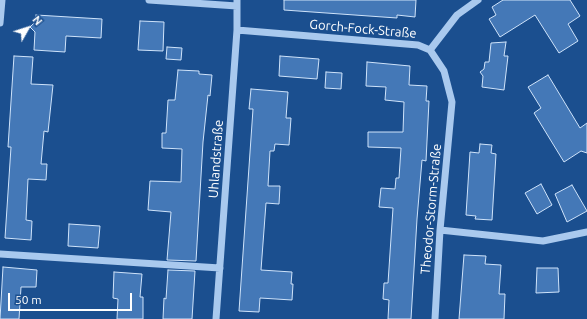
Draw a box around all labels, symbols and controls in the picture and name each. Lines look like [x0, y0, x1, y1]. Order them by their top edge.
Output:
north arrow [8, 8, 48, 48]
text: N [30, 13, 45, 27]
street label: Gorch-Fock-Straße [309, 17, 417, 41]
street label: Uhlandstraße [205, 119, 227, 199]
street label: Theodor-Storm-Straße [418, 143, 444, 275]
scale bar [10, 285, 134, 311]
text: 50 m [15, 293, 42, 306]

